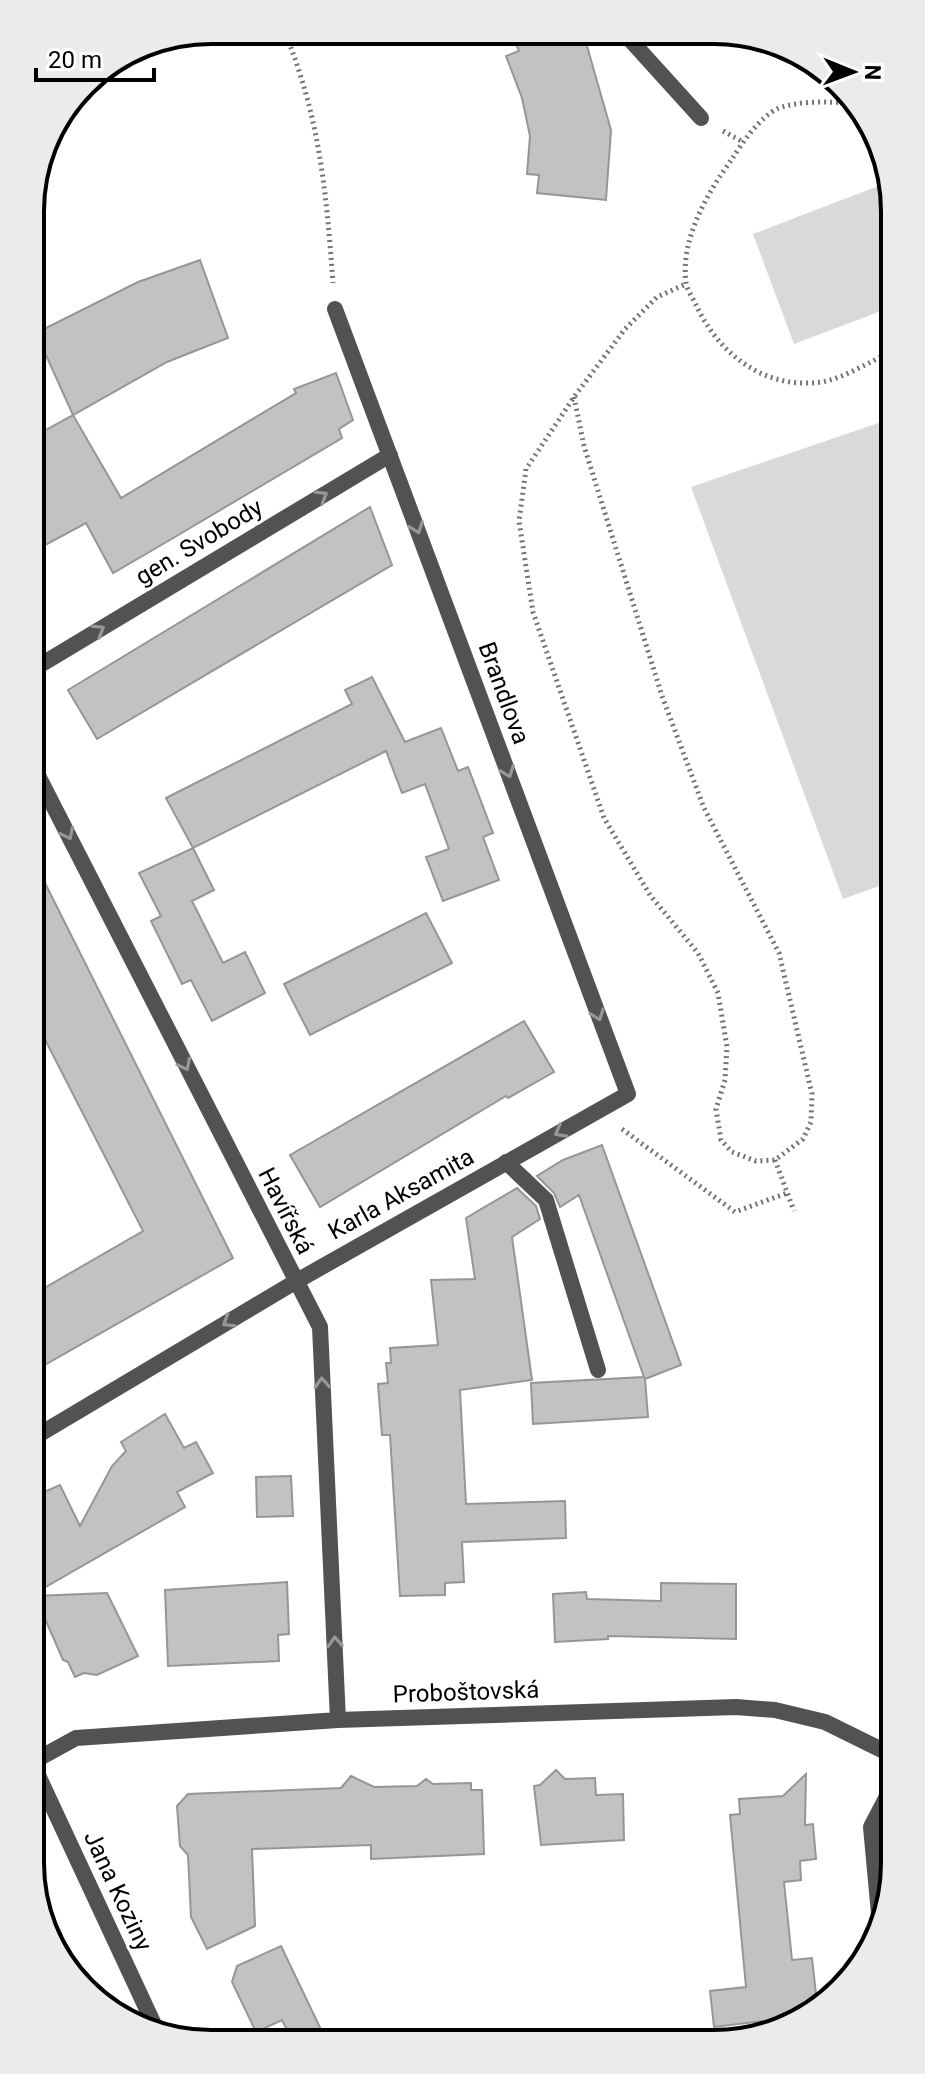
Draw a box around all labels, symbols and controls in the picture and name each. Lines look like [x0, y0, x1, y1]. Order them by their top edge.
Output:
scale bar [36, 32, 154, 82]
north arrow [813, 32, 893, 112]
text: 20 m [48, 46, 102, 74]
text: N [860, 64, 885, 80]
one-way arrow [313, 490, 328, 506]
street label: gen. Svobody [130, 493, 268, 591]
one-way arrow [407, 520, 424, 534]
one-way arrow [90, 624, 105, 639]
street label: Brandlova [473, 638, 535, 748]
one-way arrow [498, 764, 515, 778]
one-way arrow [58, 825, 73, 840]
one-way arrow [589, 1008, 605, 1022]
one-way arrow [175, 1057, 191, 1072]
one-way arrow [554, 1123, 568, 1138]
street label: Karla Aksamita [323, 1142, 479, 1246]
street label: Havířská [252, 1163, 320, 1259]
one-way arrow [222, 1312, 237, 1327]
one-way arrow [314, 1376, 331, 1389]
one-way arrow [326, 1635, 343, 1648]
street label: Proboštovská [392, 1675, 540, 1709]
street label: Jana Koziny [78, 1827, 158, 1956]

